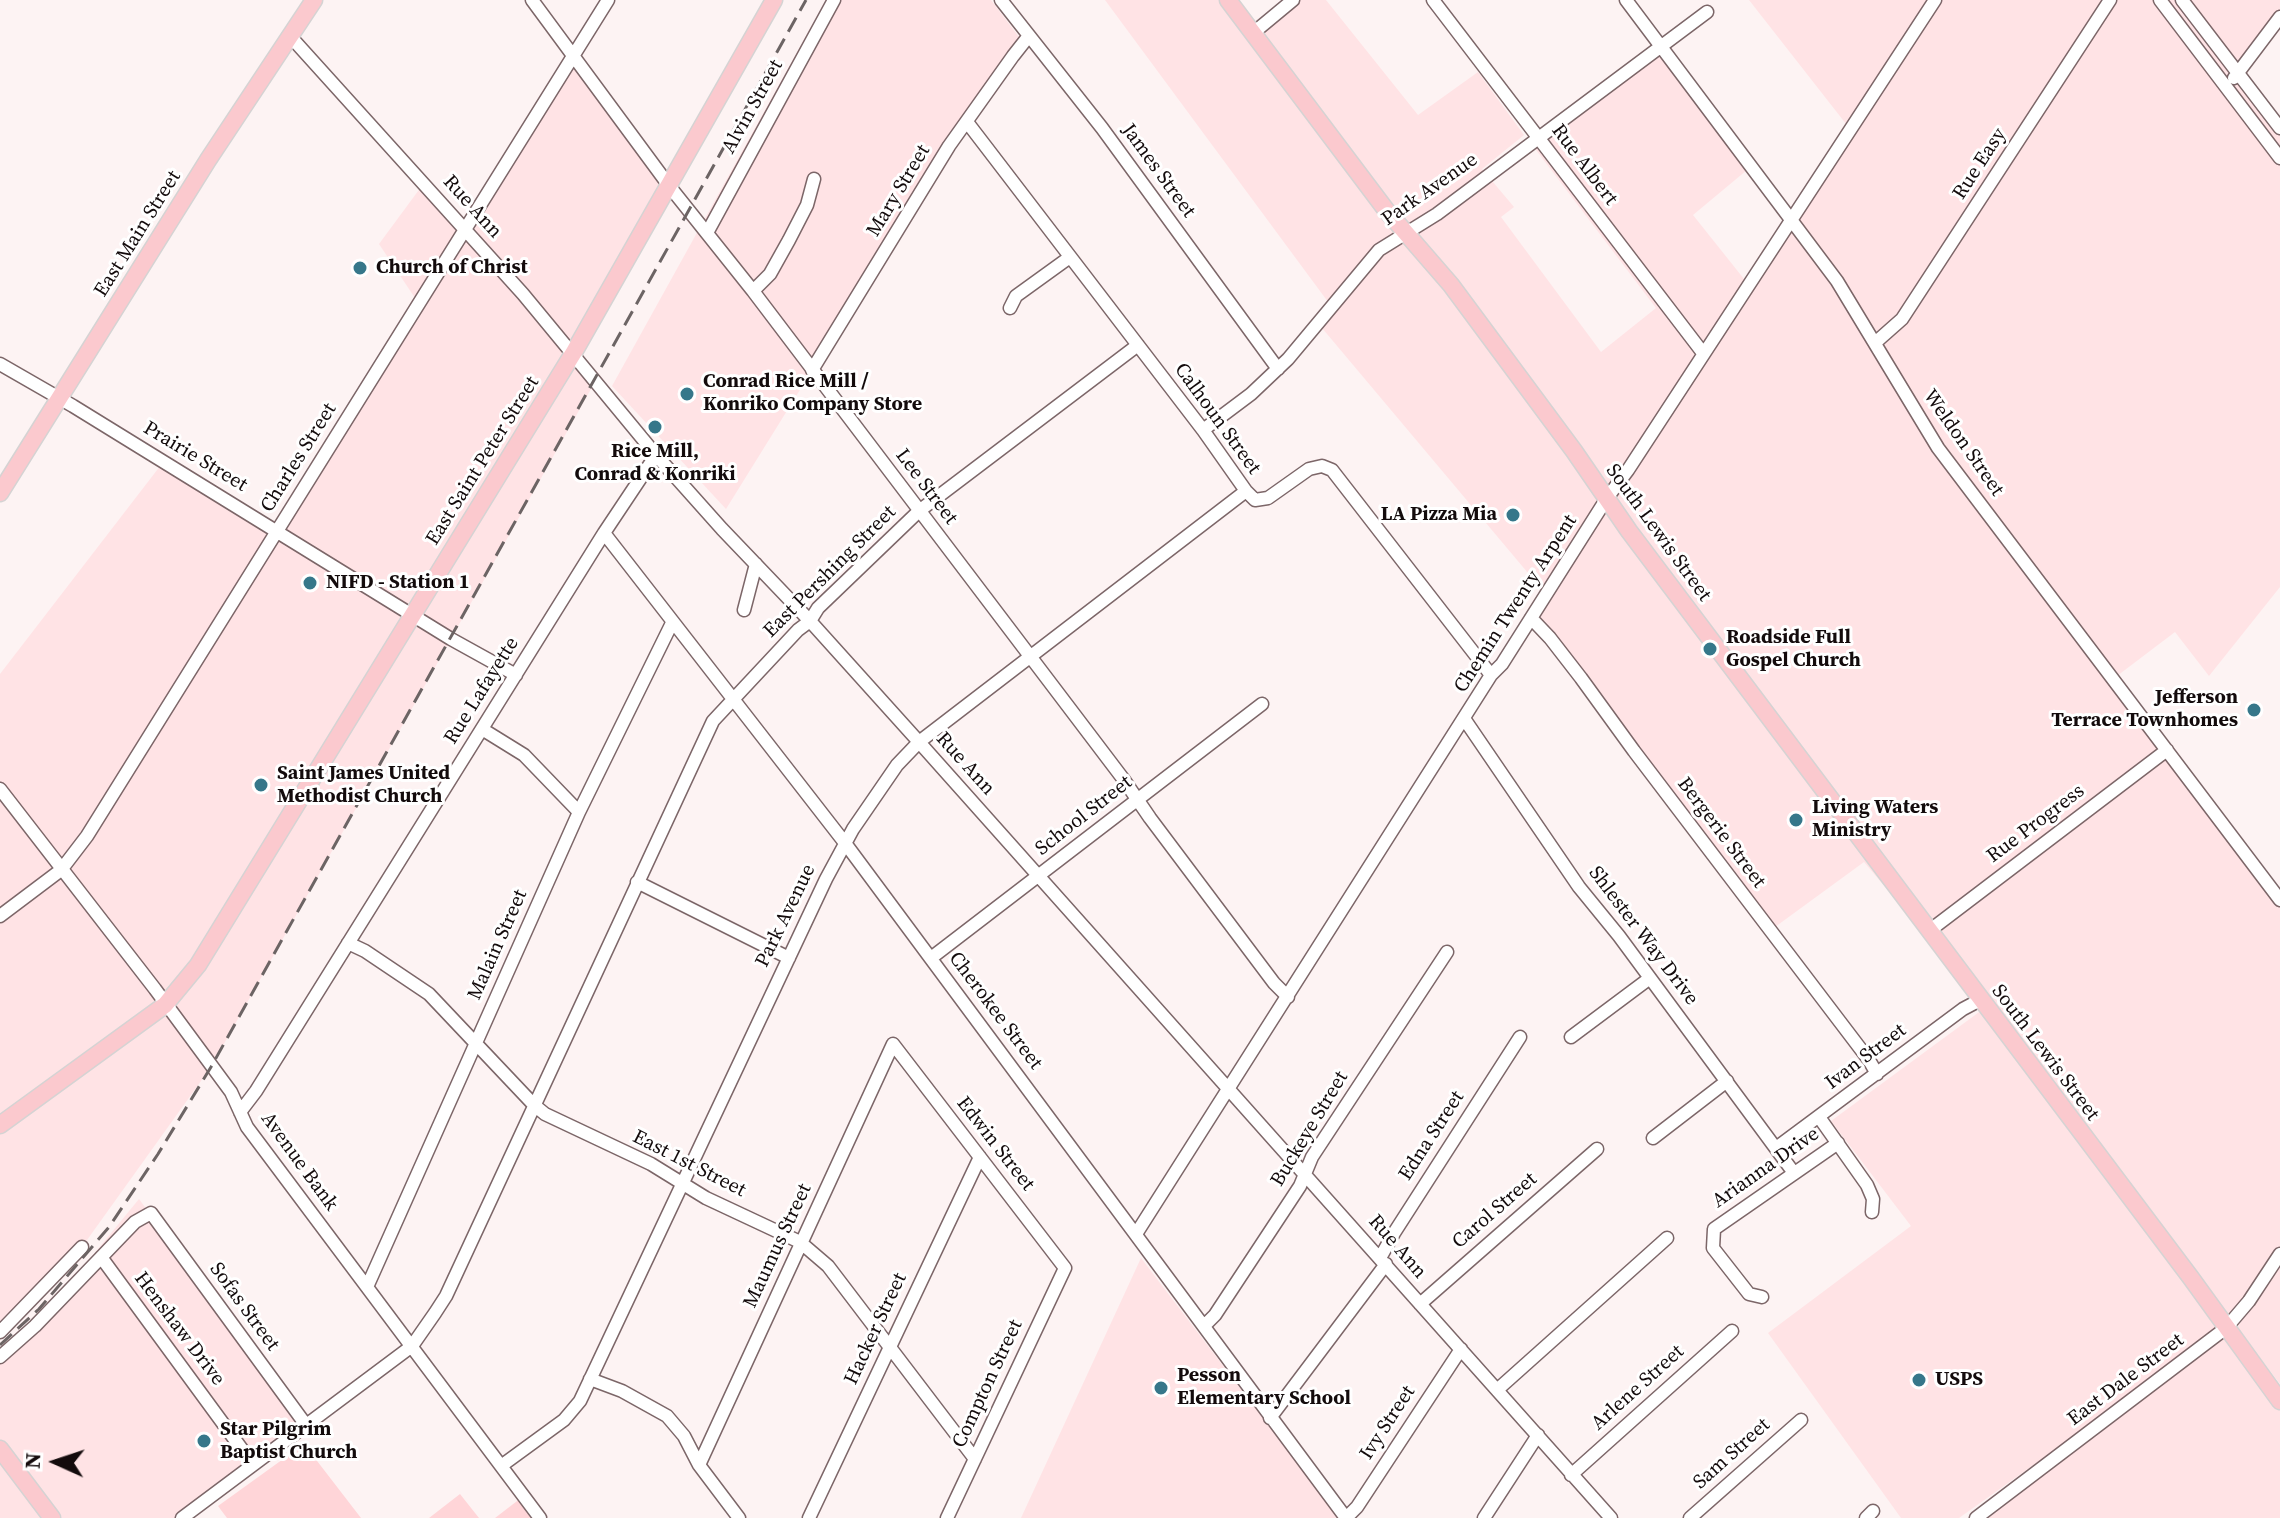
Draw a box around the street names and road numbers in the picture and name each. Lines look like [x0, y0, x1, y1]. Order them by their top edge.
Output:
street label: Alvin Street [717, 56, 789, 158]
street label: James Street [1116, 119, 1200, 223]
street label: Rue Albert [1546, 120, 1622, 210]
street label: Rue Easy [1948, 124, 2012, 204]
street label: Mary Street [862, 141, 936, 241]
street label: Park Avenue [1378, 148, 1482, 232]
street label: East Main Street [90, 166, 186, 302]
street label: Rue Ann [437, 170, 507, 244]
street label: Calhoun Street [1169, 359, 1265, 479]
street label: East Saint Peter Street [421, 372, 545, 550]
street label: Weldon Street [1917, 385, 2009, 501]
street label: Charles Street [256, 399, 342, 517]
street label: Prairie Street [139, 417, 251, 497]
street label: Lee Street [890, 444, 962, 530]
street label: South Lewis Street [1600, 460, 1716, 606]
street label: East Pershing Street [759, 501, 901, 643]
street label: Chemin Twenty Arpent [1449, 510, 1583, 698]
street label: Rue Lafayette [440, 633, 524, 749]
street label: Rue Ann [930, 727, 1000, 801]
street label: School Street [1031, 771, 1137, 861]
street label: Bergerie Street [1672, 773, 1770, 893]
street label: Rue Progress [1982, 779, 2090, 869]
street label: Park Avenue [751, 861, 821, 971]
street label: Shlester Way Drive [1583, 862, 1703, 1010]
street label: Malain Street [463, 886, 533, 1004]
street label: Cherokee Street [943, 947, 1047, 1075]
street label: South Lewis Street [1986, 980, 2104, 1126]
street label: Ivan Street [1821, 1019, 1911, 1095]
street label: Buckeye Street [1266, 1067, 1354, 1191]
street label: Edna Street [1394, 1087, 1470, 1185]
street label: Edwin Street [951, 1092, 1039, 1196]
street label: Avenue Bank [255, 1108, 343, 1216]
street label: Arianna Drive [1708, 1122, 1824, 1214]
street label: East 1st Street [628, 1125, 750, 1203]
street label: Carol Street [1448, 1168, 1542, 1254]
street label: Maumus Street [739, 1180, 817, 1312]
street label: Rue Ann [1363, 1210, 1431, 1284]
street label: Sofas Street [204, 1258, 284, 1356]
street label: Henshaw Drive [128, 1267, 230, 1391]
street label: Hacker Street [840, 1269, 912, 1389]
street label: Compton Street [948, 1316, 1028, 1452]
street label: East Dale Street [2063, 1329, 2189, 1431]
street label: Arlene Street [1587, 1340, 1689, 1436]
street label: Ivy Street [1355, 1381, 1421, 1465]
street label: Sam Street [1689, 1413, 1775, 1495]

